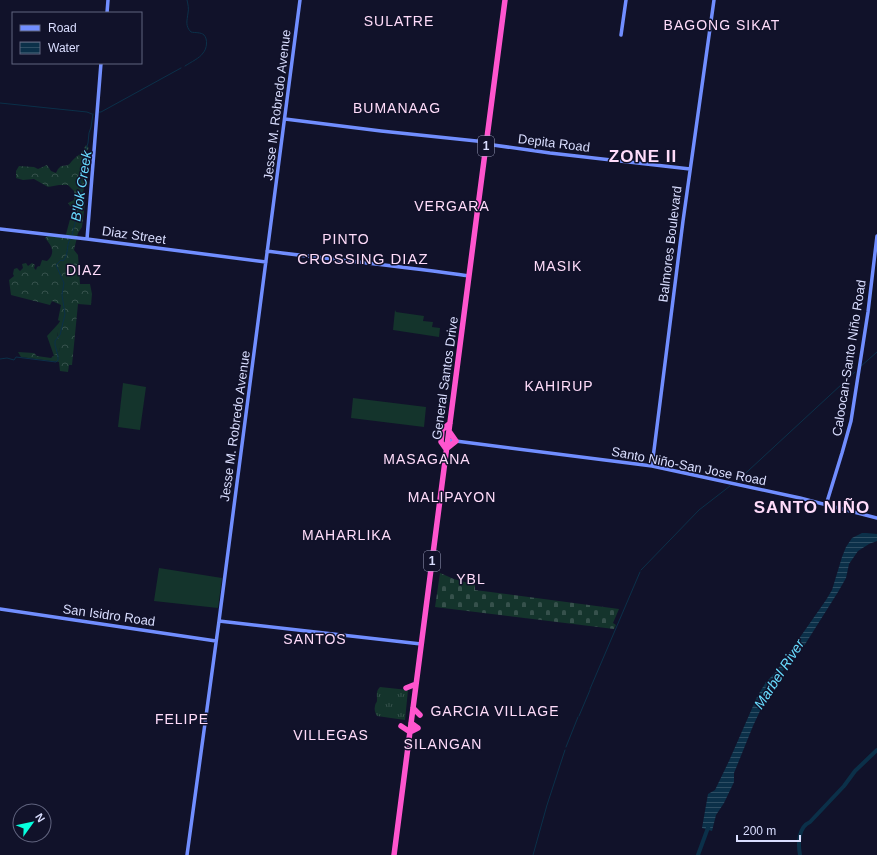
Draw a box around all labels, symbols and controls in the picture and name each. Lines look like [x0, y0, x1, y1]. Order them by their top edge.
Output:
legend [12, 12, 142, 64]
district label: SULATRE [364, 13, 434, 29]
district label: BAGONG SIKAT [664, 17, 780, 33]
text: Road [48, 21, 77, 35]
street label: Jesse M. Robredo Avenue [260, 29, 294, 181]
text: Water [48, 41, 80, 55]
district label: BUMANAAG [353, 100, 441, 116]
street label: Depita Road [517, 131, 591, 155]
road number: 1 [478, 136, 494, 156]
district label: ZONE II [609, 147, 677, 166]
water label: B'lok Creek [68, 149, 95, 222]
street label: Balmores Boulevard [655, 185, 685, 303]
district label: VERGARA [414, 198, 490, 214]
street label: Diaz Street [101, 223, 167, 247]
district label: PINTO [322, 231, 370, 247]
district label: CROSSING DIAZ [297, 250, 429, 267]
district label: MASIK [534, 258, 582, 274]
district label: DIAZ [66, 262, 102, 278]
street label: Caloocan-Santo Niño Road [829, 279, 869, 437]
street label: General Santos Drive [429, 315, 461, 441]
street label: Jesse M. Robredo Avenue [217, 350, 253, 502]
district label: KAHIRUP [524, 378, 594, 394]
street label: Santo Niño-San Jose Road [610, 444, 768, 488]
district label: MASAGANA [383, 451, 471, 467]
district label: MALIPAYON [408, 489, 496, 505]
district label: SANTO NIÑO [754, 497, 870, 517]
district label: MAHARLIKA [302, 527, 392, 543]
road number: 1 [424, 551, 440, 571]
district label: YBL [456, 571, 486, 587]
street label: San Isidro Road [62, 601, 156, 629]
district label: SANTOS [283, 631, 347, 647]
water label: Marbel River [751, 635, 808, 712]
district label: GARCIA VILLAGE [430, 703, 560, 719]
district label: FELIPE [155, 711, 209, 727]
district label: VILLEGAS [293, 727, 369, 743]
district label: SILANGAN [404, 736, 482, 752]
north arrow [12, 803, 52, 843]
text: N [33, 811, 48, 824]
scale bar [737, 817, 800, 843]
text: 200 m [743, 824, 776, 838]

